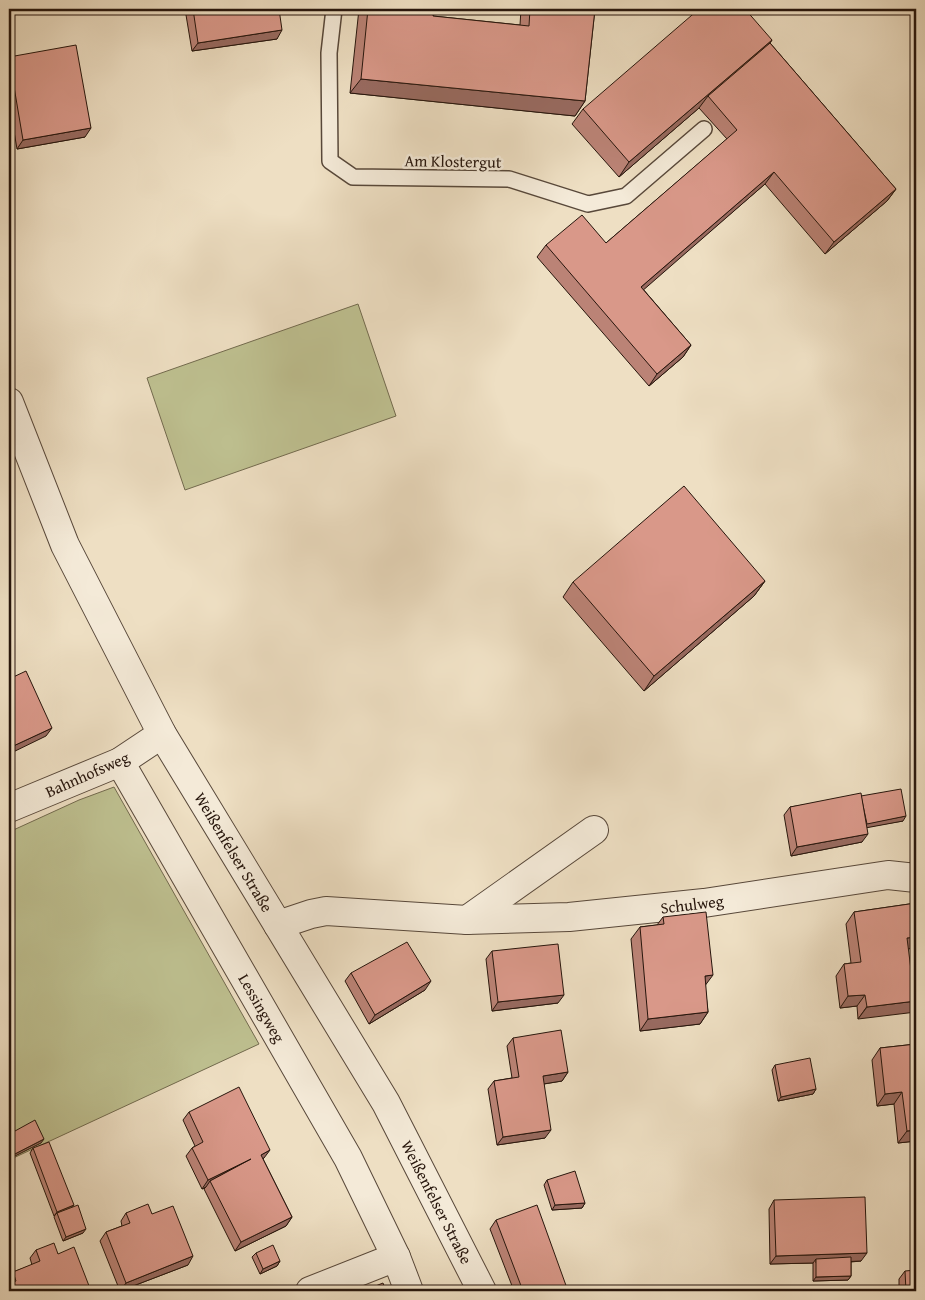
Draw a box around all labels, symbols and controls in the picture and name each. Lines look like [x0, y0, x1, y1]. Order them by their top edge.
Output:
street label: Am Klostergut [404, 148, 502, 174]
street label: Bahnhofsweg [41, 745, 133, 803]
street label: Weißenfelser Straße [189, 787, 279, 917]
street label: Schulweg [659, 888, 725, 920]
street label: Lessingweg [233, 969, 291, 1047]
street label: Weißenfelser Straße [395, 1136, 479, 1268]

